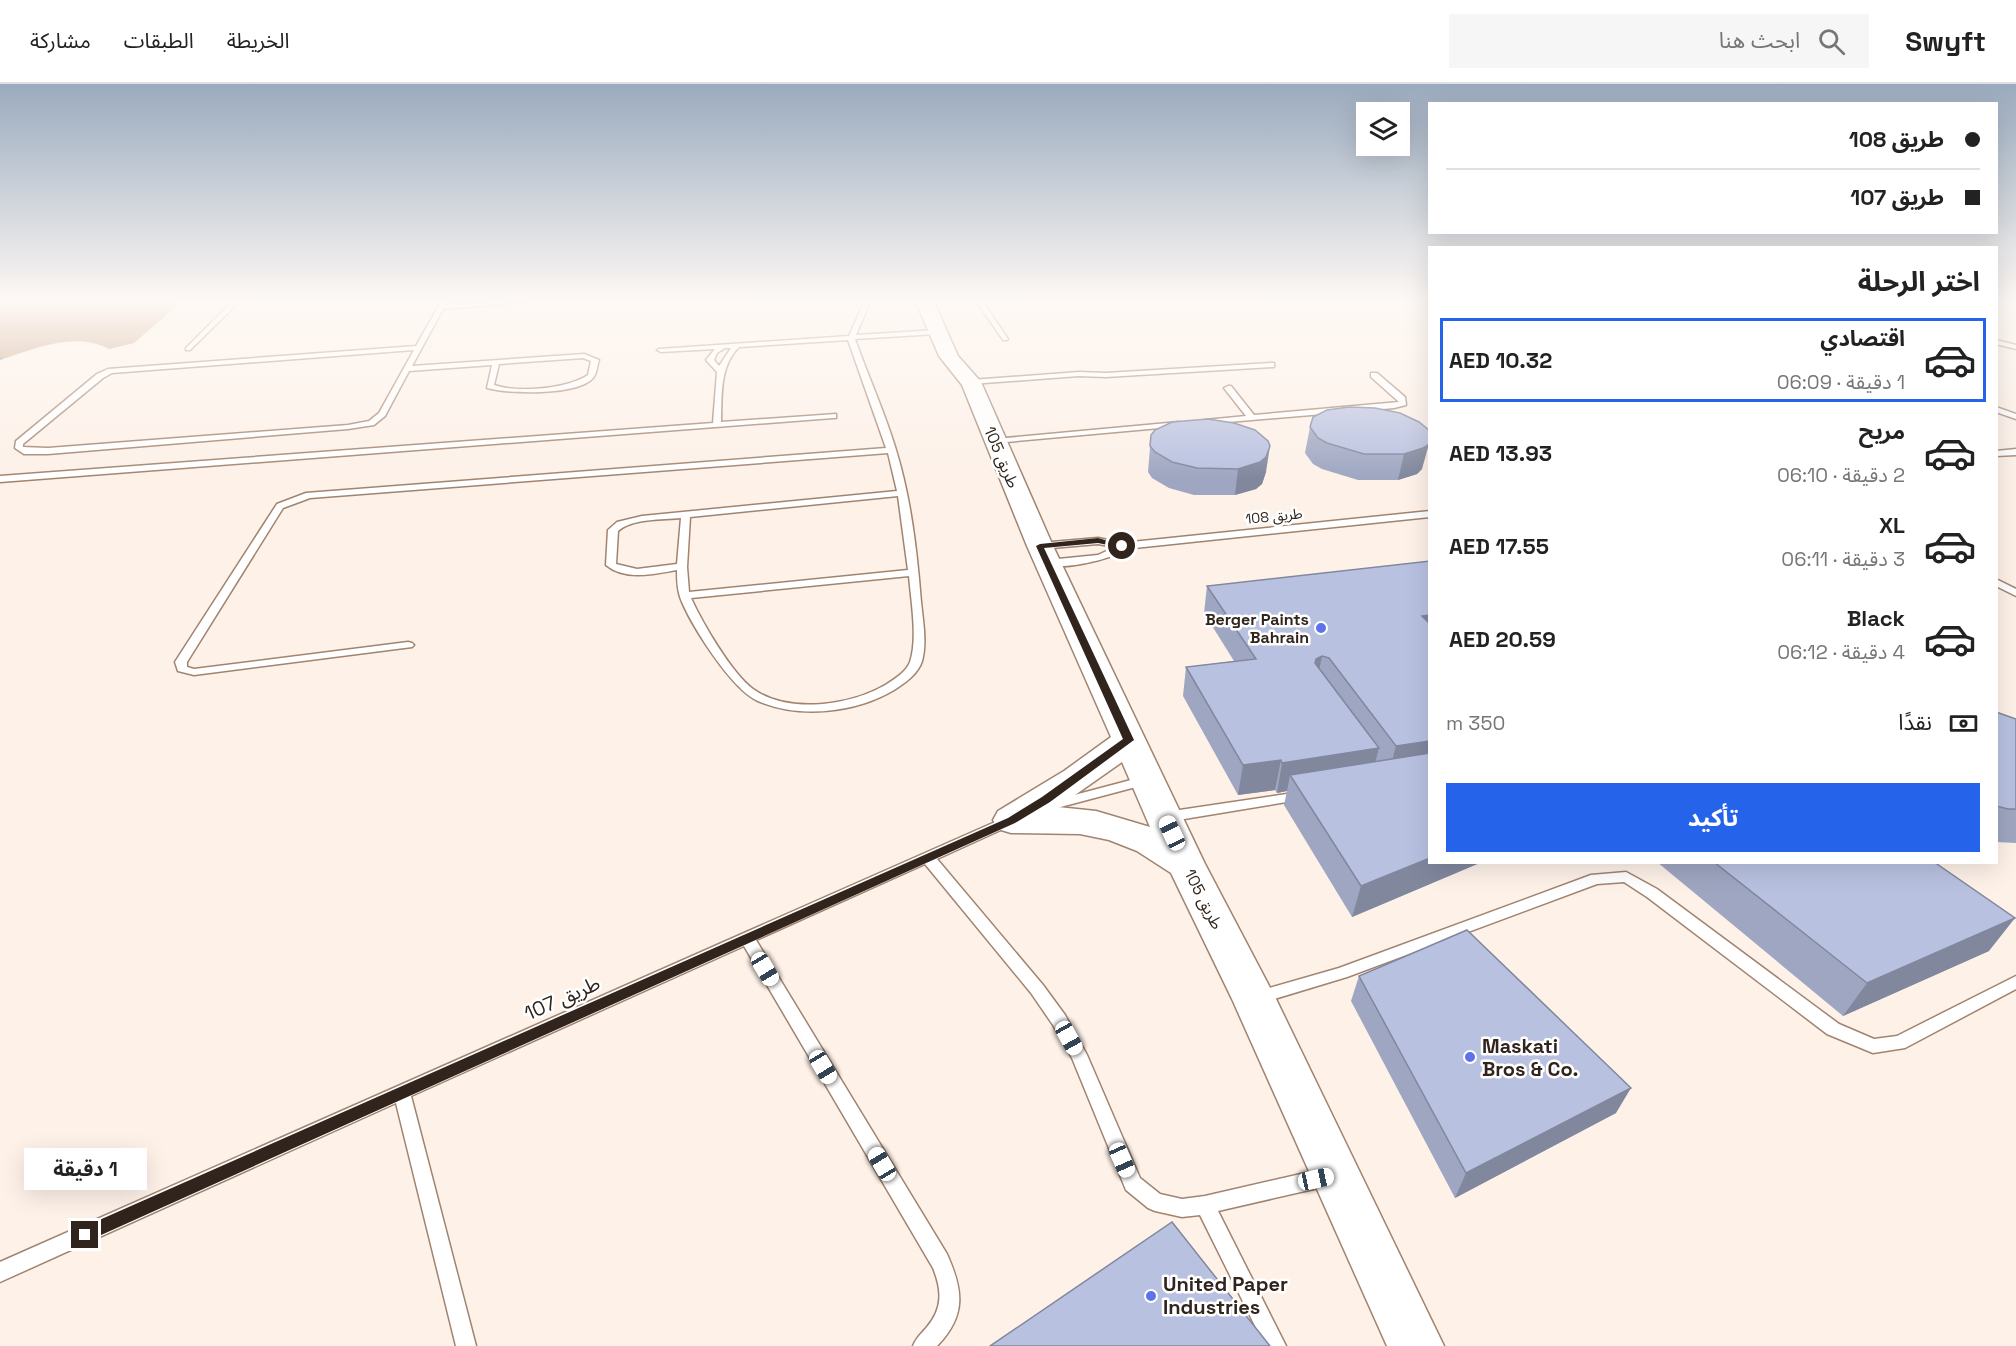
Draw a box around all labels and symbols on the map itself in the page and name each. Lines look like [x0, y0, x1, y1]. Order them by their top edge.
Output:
street label: طريق 105 [979, 423, 1024, 491]
street label: طريق 108 [1245, 504, 1304, 529]
route start [1108, 532, 1135, 559]
place label: Berger Paints Bahrain [1205, 609, 1309, 648]
marker: Berger Paints Bahrain [1314, 621, 1328, 635]
car [1156, 813, 1188, 853]
street label: طريق 105 [1179, 865, 1228, 933]
car [748, 949, 782, 989]
street label: طريق 107 [520, 970, 604, 1026]
car [1052, 1018, 1086, 1058]
place label: Maskati Bros & Co. [1482, 1033, 1579, 1082]
car [806, 1047, 840, 1087]
marker: Maskati Bros & Co. [1463, 1050, 1477, 1064]
car [1106, 1140, 1138, 1180]
car [865, 1144, 899, 1184]
callout: 1 دقيقة [23, 1148, 146, 1190]
car [1297, 1166, 1335, 1192]
route end [71, 1221, 98, 1248]
place label: United Paper Industries [1163, 1271, 1288, 1320]
marker: United Paper Industries [1144, 1289, 1158, 1303]

